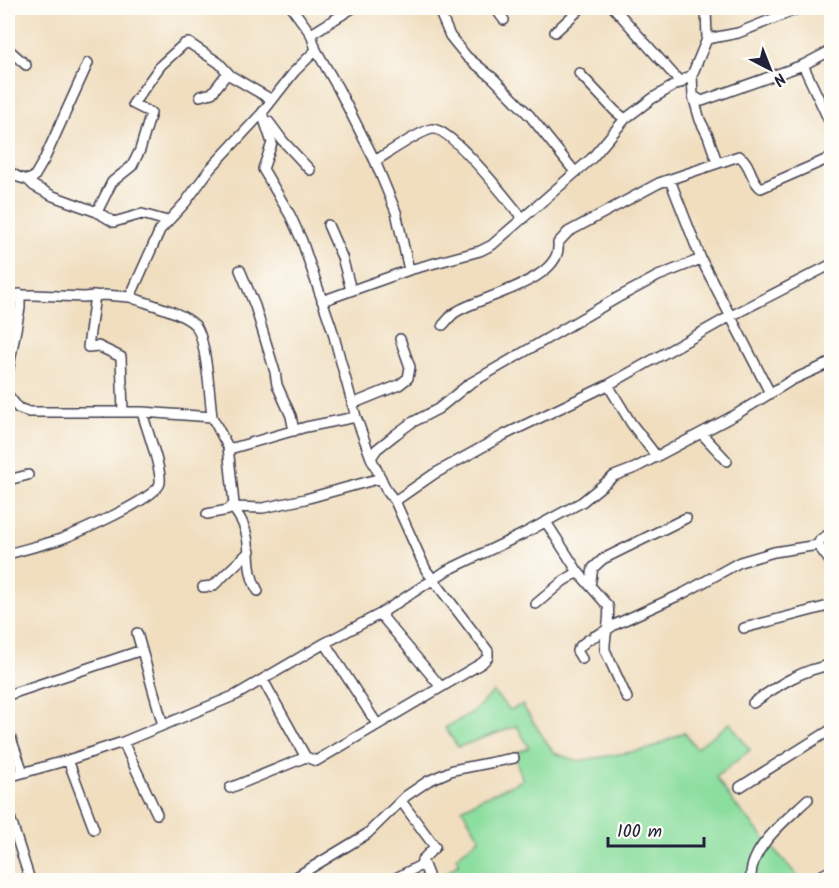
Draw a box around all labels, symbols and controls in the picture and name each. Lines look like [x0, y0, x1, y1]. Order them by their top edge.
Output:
north arrow [740, 39, 800, 99]
text: N [767, 66, 791, 92]
scale bar [608, 810, 704, 848]
text: 100 m [617, 818, 662, 847]

